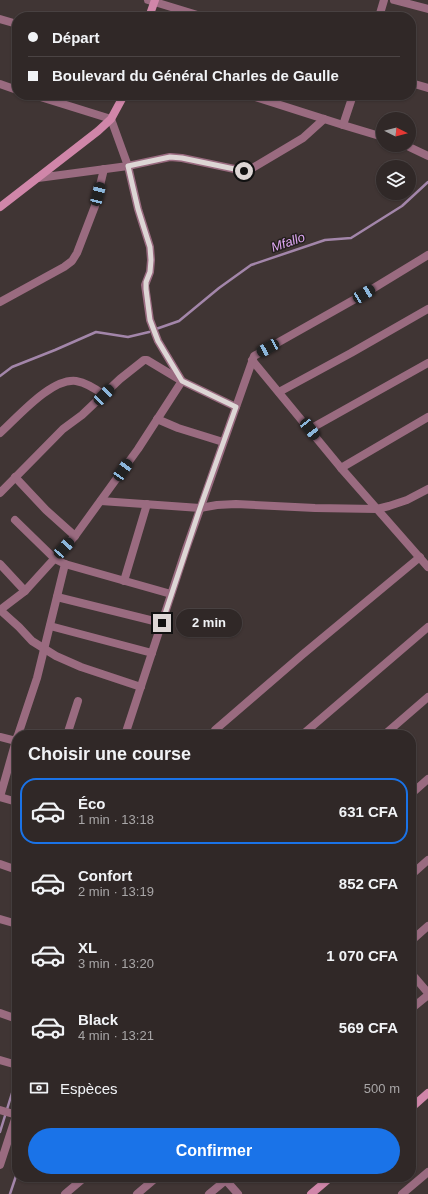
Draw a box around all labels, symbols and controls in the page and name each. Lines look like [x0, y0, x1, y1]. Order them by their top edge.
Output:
text: Départ [52, 29, 100, 46]
text: Boulevard du Général Charles de Gaulle [52, 67, 339, 84]
north arrow [376, 112, 416, 152]
map controls [376, 112, 416, 200]
button: layers [376, 160, 416, 200]
route start [235, 162, 253, 180]
car [89, 181, 107, 207]
water label: Mfallo [269, 229, 307, 255]
car [351, 283, 377, 305]
car [255, 337, 281, 359]
car [91, 382, 117, 408]
car [298, 416, 322, 442]
car [111, 457, 135, 483]
car [52, 535, 76, 561]
callout: 2 min [176, 609, 242, 637]
route end [153, 614, 171, 632]
text: 2 min [192, 615, 226, 630]
text: Choisir une course [28, 744, 191, 764]
icon: car [30, 793, 66, 829]
text: Éco [78, 795, 106, 812]
text: 631 CFA [339, 803, 398, 820]
text: 1 min · 13:18 [78, 812, 154, 827]
icon: car [30, 865, 66, 901]
text: Confort [78, 867, 132, 884]
text: 852 CFA [339, 875, 398, 892]
text: 2 min · 13:19 [78, 884, 154, 899]
icon: car [30, 937, 66, 973]
text: XL [78, 939, 97, 956]
text: 1 070 CFA [326, 947, 398, 964]
text: 3 min · 13:20 [78, 956, 154, 971]
icon: car [30, 1009, 66, 1045]
text: Black [78, 1011, 118, 1028]
text: 569 CFA [339, 1019, 398, 1036]
text: 4 min · 13:21 [78, 1028, 154, 1043]
icon: cash [28, 1077, 50, 1099]
text: Espèces [60, 1080, 118, 1097]
text: 500 m [364, 1081, 400, 1096]
button: Confirmer [28, 1128, 400, 1174]

